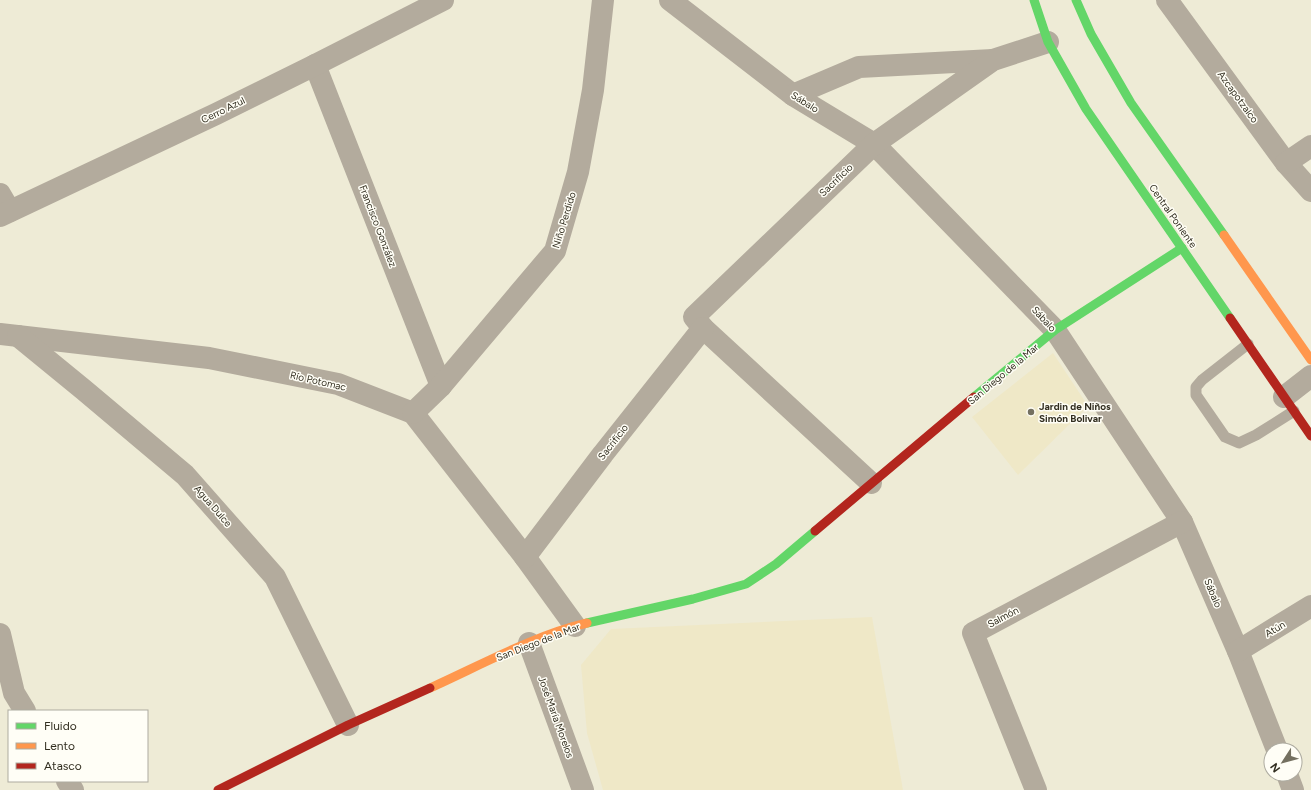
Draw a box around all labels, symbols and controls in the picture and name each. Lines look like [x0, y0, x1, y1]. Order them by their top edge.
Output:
street label: Azcapotzalco [1215, 68, 1261, 126]
street label: Sábalo [789, 88, 821, 116]
street label: Cerro Azul [199, 94, 247, 126]
street label: Sacrificio [816, 161, 856, 199]
street label: Central Poniente [1146, 182, 1200, 251]
street label: Francisco González [356, 183, 400, 269]
street label: Niño Perdido [549, 190, 579, 250]
street label: Sábalo [1029, 304, 1059, 335]
street label: San Diego de la Mar [965, 340, 1042, 407]
street label: Río Potomac [289, 368, 348, 394]
place label: Jardin de Niños Simón Bolivar [1039, 400, 1111, 425]
marker: Jardin de Niños Simón Bolivar [1026, 407, 1036, 417]
street label: Sacrificio [595, 421, 631, 463]
street label: Agua Dulce [191, 482, 235, 530]
street label: Sábalo [1201, 577, 1225, 610]
street label: Salmón [985, 603, 1021, 631]
street label: Atún [1262, 618, 1288, 640]
street label: San Diego de la Mar [494, 620, 582, 664]
street label: José María Morelos [535, 674, 577, 760]
legend [8, 710, 148, 782]
text: Fluido [44, 719, 77, 733]
text: Lento [44, 739, 75, 753]
north arrow [1263, 742, 1303, 782]
text: Atasco [44, 759, 82, 773]
text: N [1268, 760, 1283, 775]

